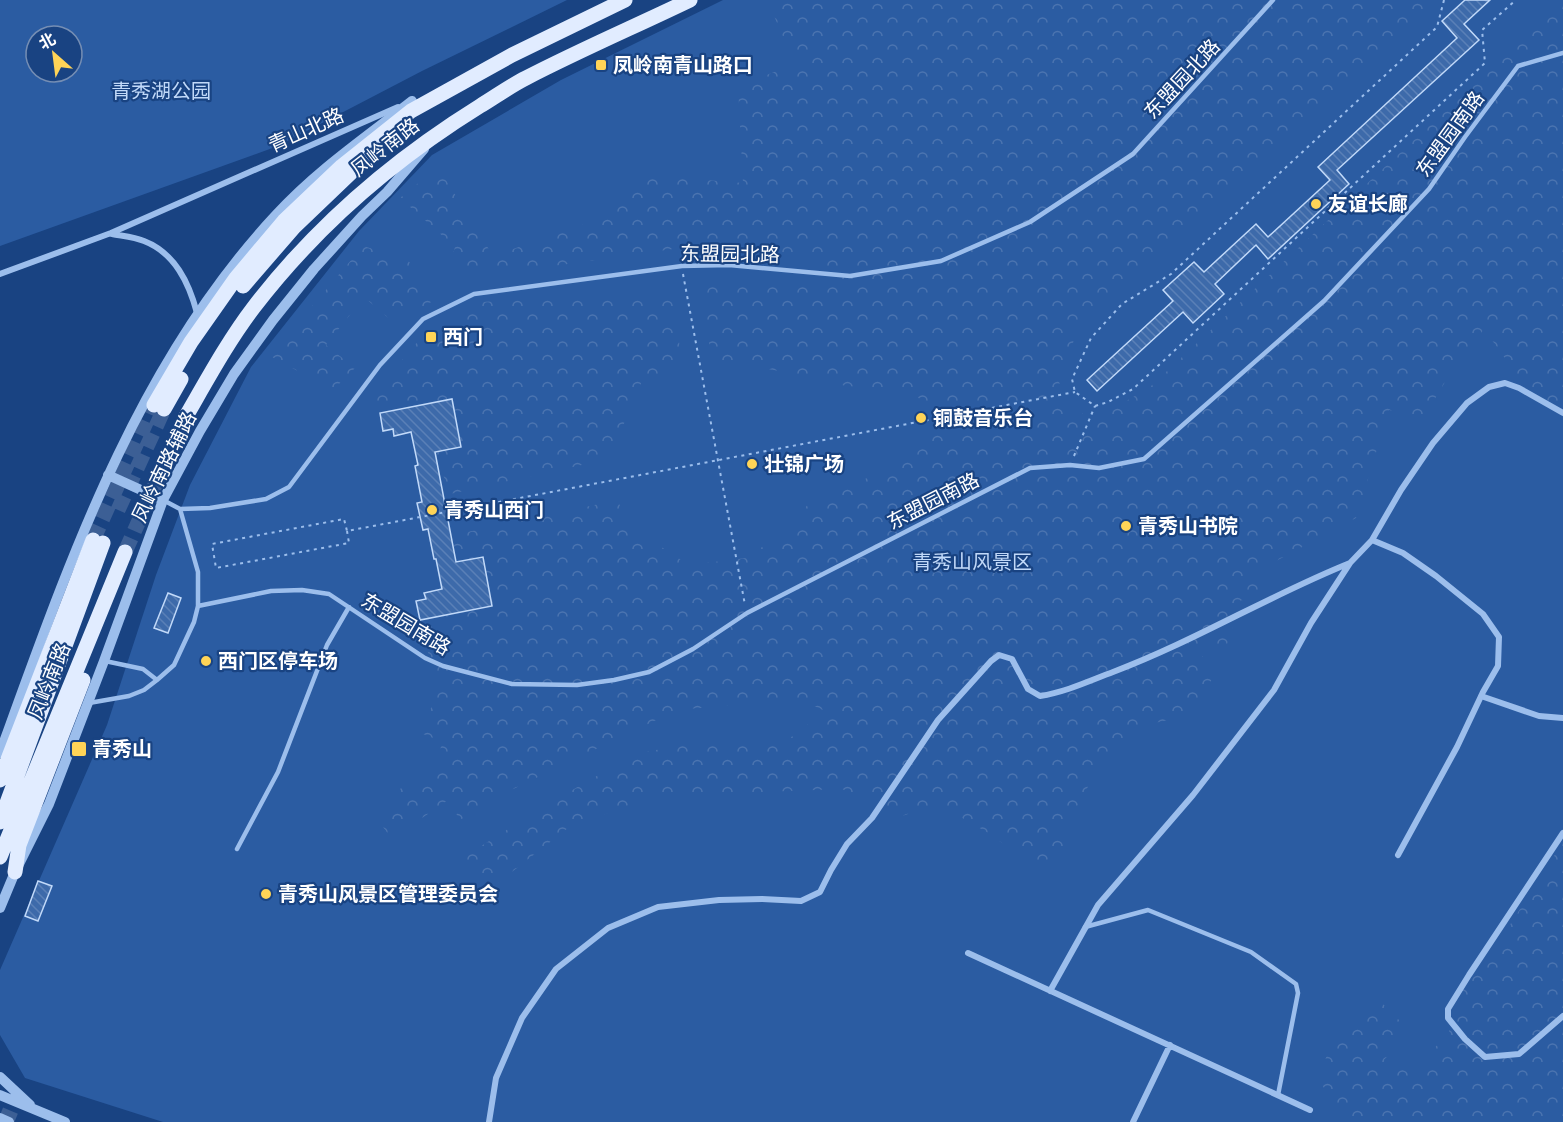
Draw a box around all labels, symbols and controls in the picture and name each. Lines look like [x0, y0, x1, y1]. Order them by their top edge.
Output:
north arrow [24, 24, 84, 84]
text: 北 [35, 28, 59, 53]
street label: 东盟园北路 [1138, 33, 1226, 124]
place label: 凤岭南青山路口 [613, 51, 753, 78]
marker: 凤岭南青山路口 [594, 58, 608, 72]
park label: 青秀湖公园 [111, 77, 211, 104]
street label: 东盟园南路 [1409, 85, 1490, 182]
street label: 青山北路 [264, 101, 348, 158]
street label: 凤岭南路 [345, 111, 425, 182]
place label: 友谊长廊 [1328, 190, 1408, 217]
marker: 友谊长廊 [1309, 197, 1323, 211]
street label: 东盟园北路 [680, 239, 780, 268]
place label: 西门 [443, 323, 483, 350]
marker: 西门 [424, 330, 438, 344]
place label: 铜鼓音乐台 [933, 404, 1033, 431]
street label: 凤岭南路辅路 [125, 407, 202, 527]
marker: 铜鼓音乐台 [914, 411, 928, 425]
place label: 壮锦广场 [764, 450, 844, 477]
marker: 壮锦广场 [745, 457, 759, 471]
street label: 东盟园南路 [882, 466, 983, 535]
place label: 青秀山西门 [444, 496, 544, 523]
marker: 青秀山西门 [425, 503, 439, 517]
place label: 青秀山书院 [1138, 512, 1238, 539]
marker: 青秀山书院 [1119, 519, 1133, 533]
park label: 青秀山风景区 [912, 548, 1032, 575]
street label: 东盟园南路 [356, 586, 456, 661]
street label: 凤岭南路 [21, 639, 76, 723]
place label: 西门区停车场 [218, 647, 338, 674]
marker: 西门区停车场 [199, 654, 213, 668]
place label: 青秀山 [92, 735, 152, 762]
marker: 青秀山 [70, 740, 88, 758]
place label: 青秀山风景区管理委员会 [278, 880, 498, 907]
marker: 青秀山风景区管理委员会 [259, 887, 273, 901]

